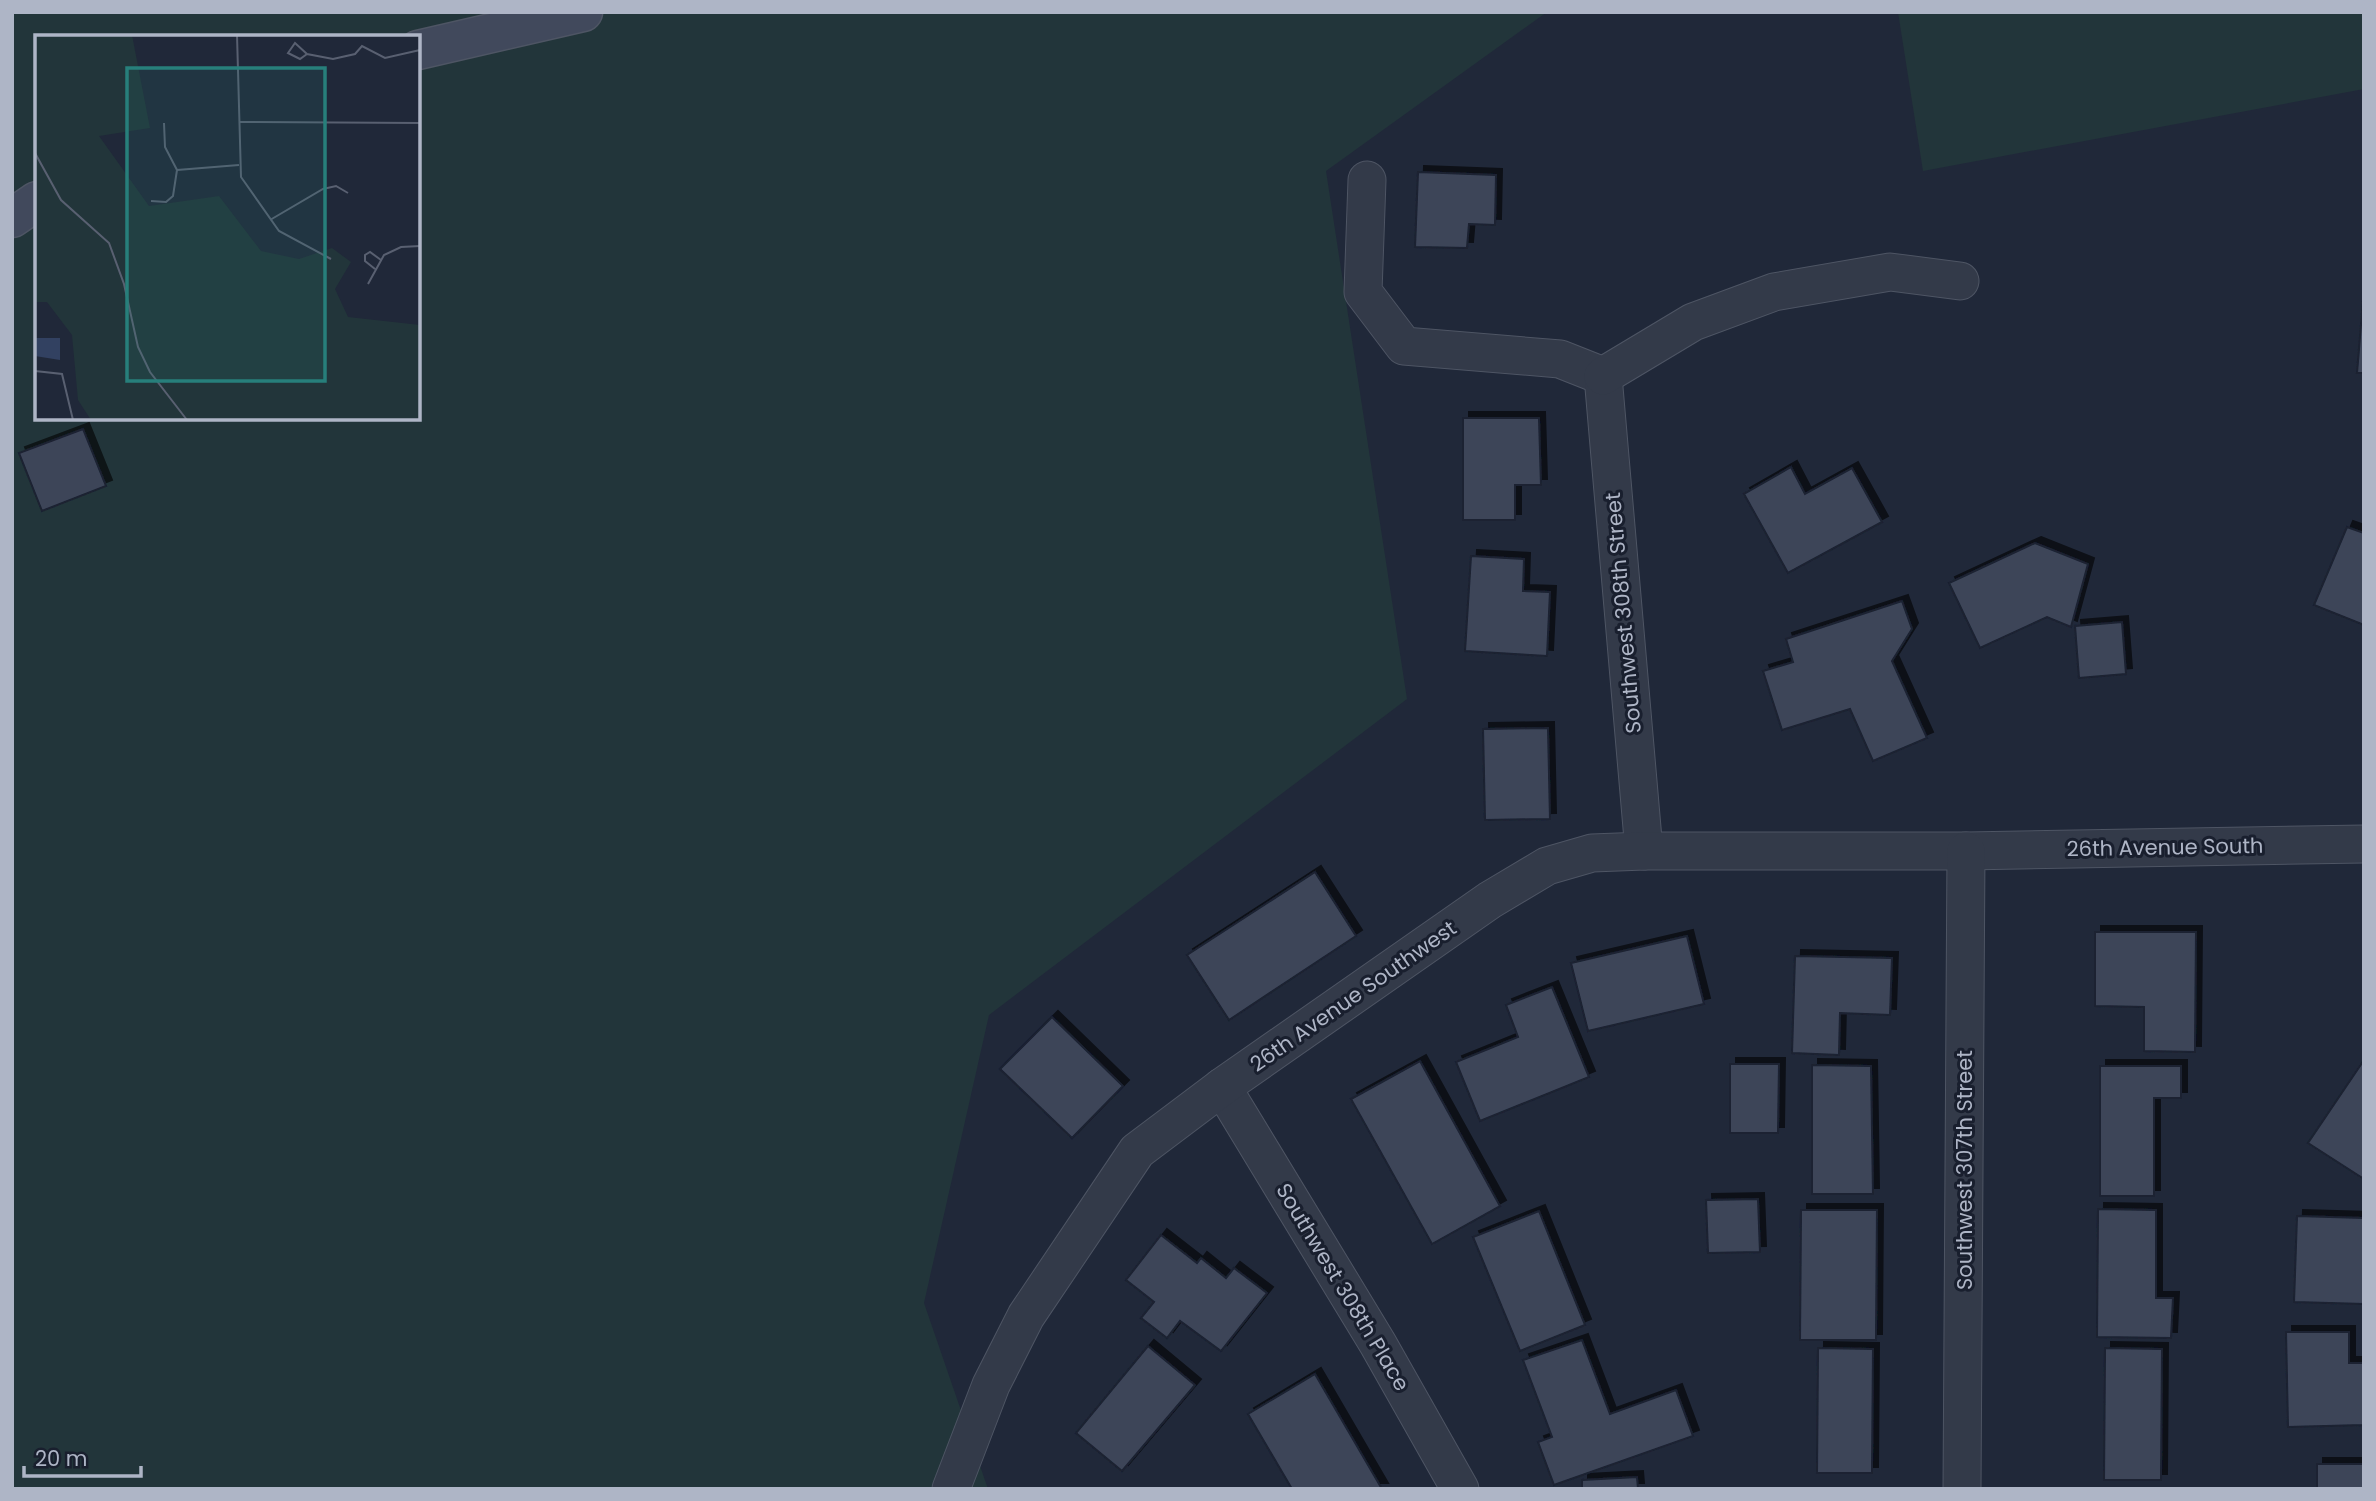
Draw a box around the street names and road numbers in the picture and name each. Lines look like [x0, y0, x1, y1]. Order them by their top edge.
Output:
street label: Southwest 308th Street [1598, 491, 1648, 735]
street label: 26th Avenue South [2066, 831, 2264, 863]
street label: 26th Avenue Southwest [1244, 914, 1462, 1078]
street label: Southwest 307th Street [1950, 1050, 1979, 1290]
street label: Southwest 308th Place [1269, 1178, 1417, 1396]

